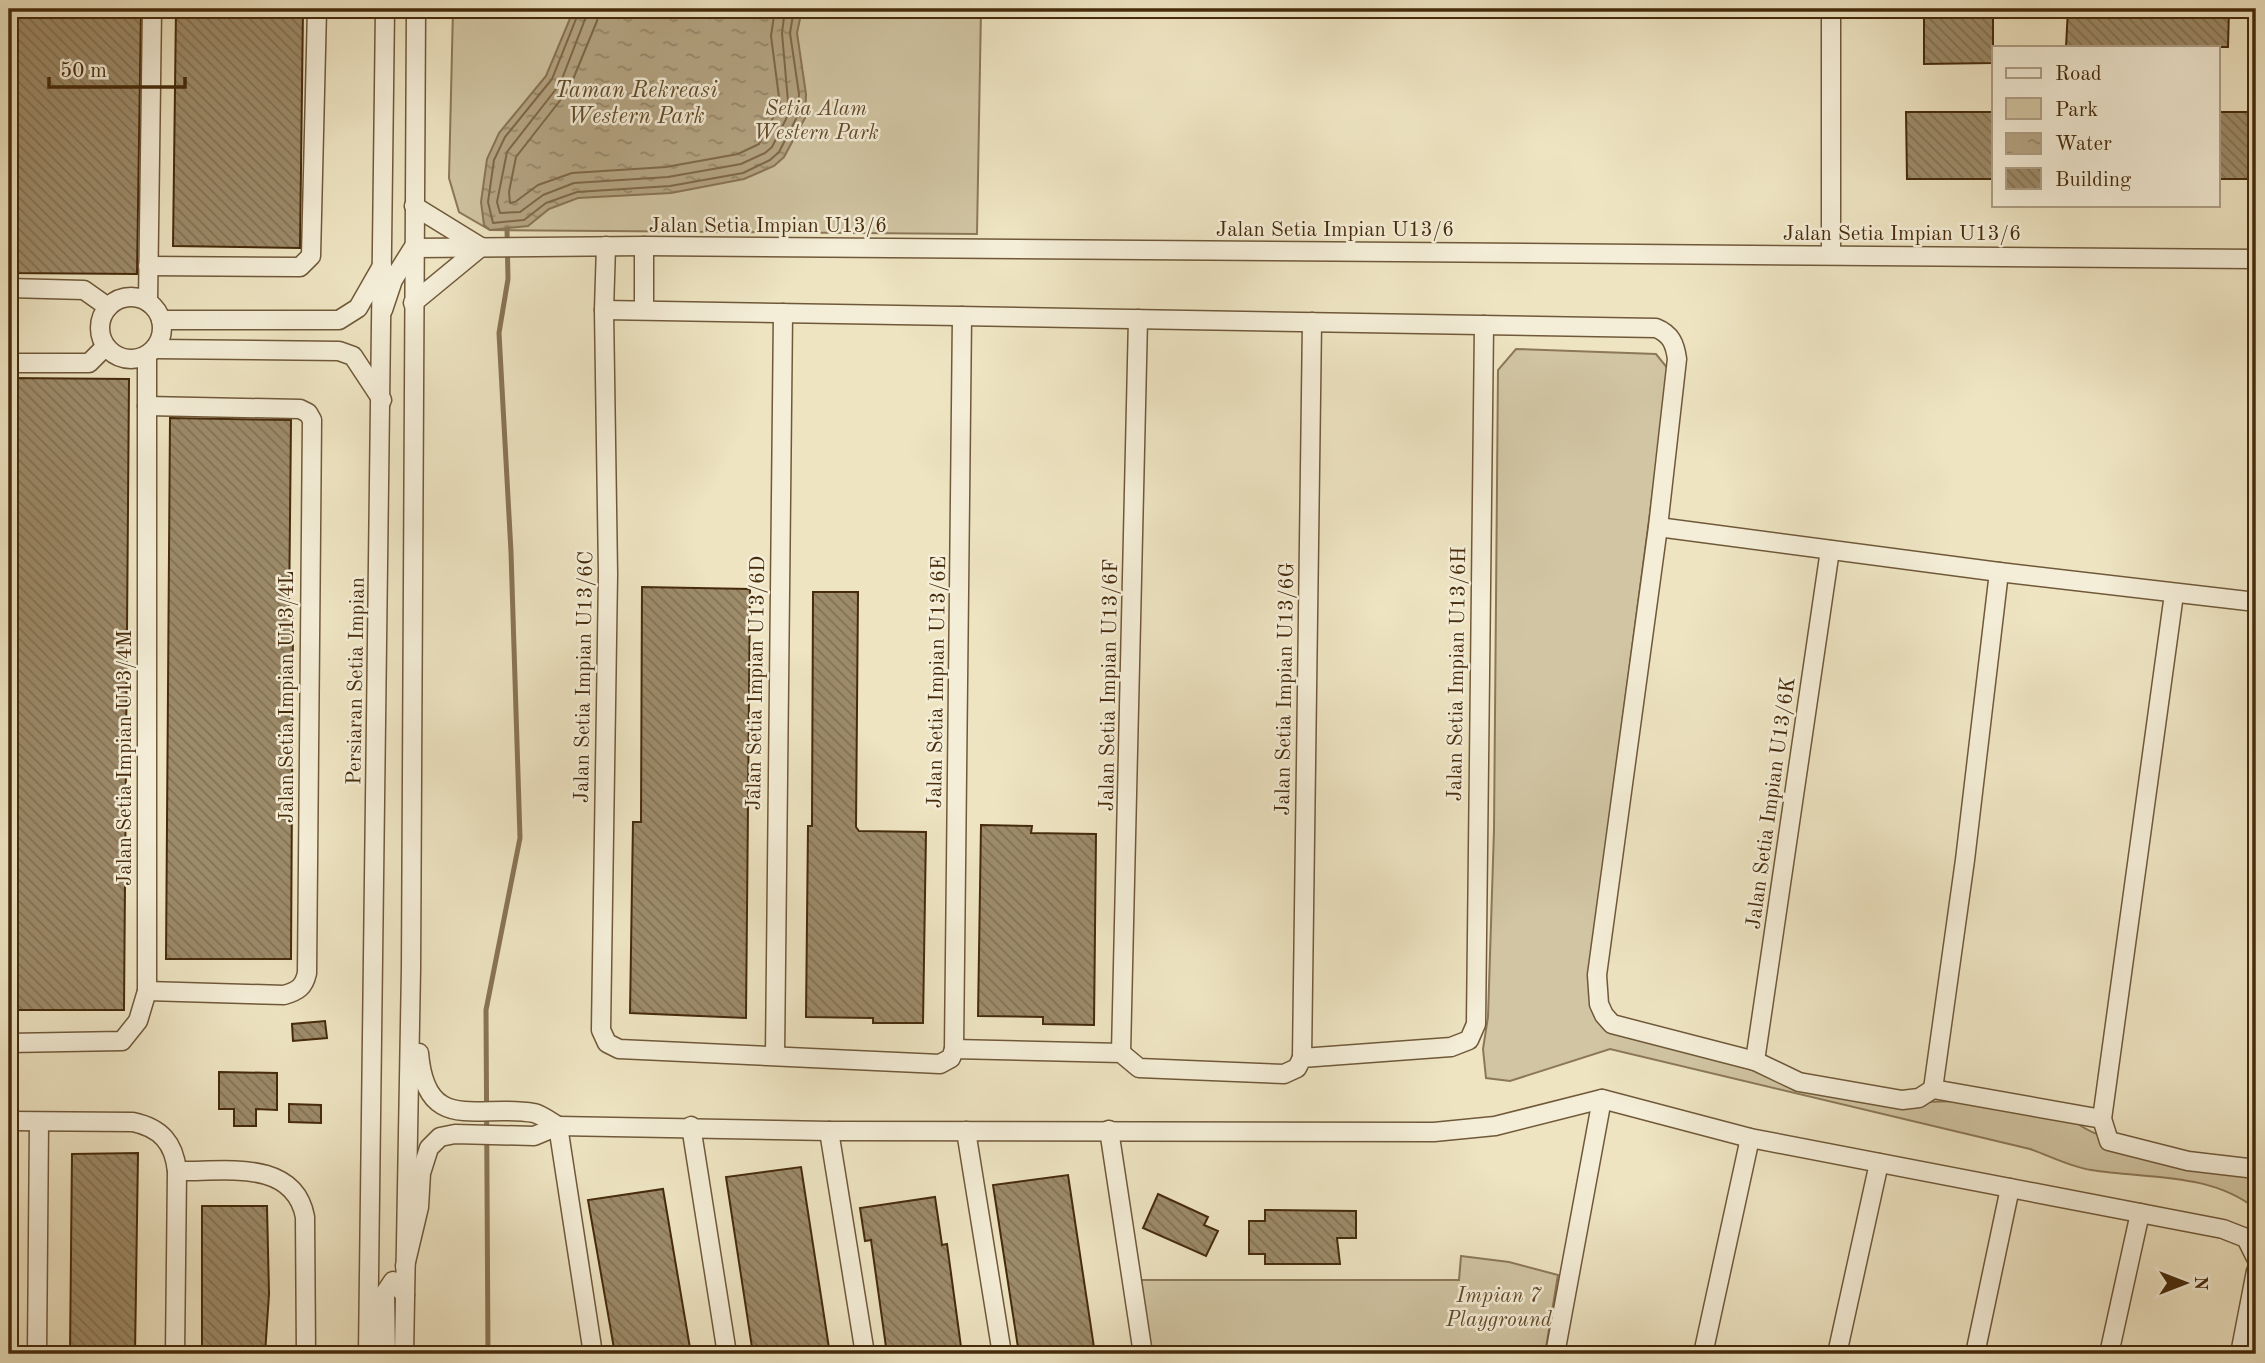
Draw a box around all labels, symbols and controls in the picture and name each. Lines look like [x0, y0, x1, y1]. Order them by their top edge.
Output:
scale bar [49, 46, 186, 90]
legend [1992, 46, 2220, 206]
text: 50 m [60, 61, 107, 82]
text: Road [2055, 64, 2102, 85]
water label: Taman Rekreasi Western Park [554, 79, 718, 128]
park label: Setia Alam Western Park [753, 99, 879, 144]
text: Park [2055, 100, 2098, 121]
text: Water [2055, 134, 2112, 155]
text: Building [2055, 170, 2132, 191]
street label: Jalan Setia Impian U13/6 [649, 216, 887, 237]
street label: Jalan Setia Impian U13/6 [1216, 220, 1454, 241]
street label: Jalan Setia Impian U13/6 [1783, 224, 2021, 245]
street label: Jalan Setia Impian U13/6H [1445, 546, 1470, 802]
street label: Jalan Setia Impian U13/6C [572, 551, 597, 803]
street label: Jalan Setia Impian U13/6D [744, 555, 769, 811]
street label: Jalan Setia Impian U13/6E [925, 555, 950, 809]
street label: Jalan Setia Impian U13/6F [1097, 559, 1122, 811]
street label: Jalan Setia Impian U13/6G [1273, 562, 1298, 816]
street label: Jalan Setia Impian U13/4L [277, 571, 298, 823]
street label: Persiaran Setia Impian [344, 577, 369, 785]
street label: Jalan Setia Impian U13/4M [115, 630, 136, 886]
street label: Jalan Setia Impian U13/6K [1743, 676, 1800, 931]
north arrow [2150, 1248, 2220, 1318]
text: N [2190, 1276, 2209, 1291]
park label: Impian 7 Playground [1445, 1286, 1553, 1331]

